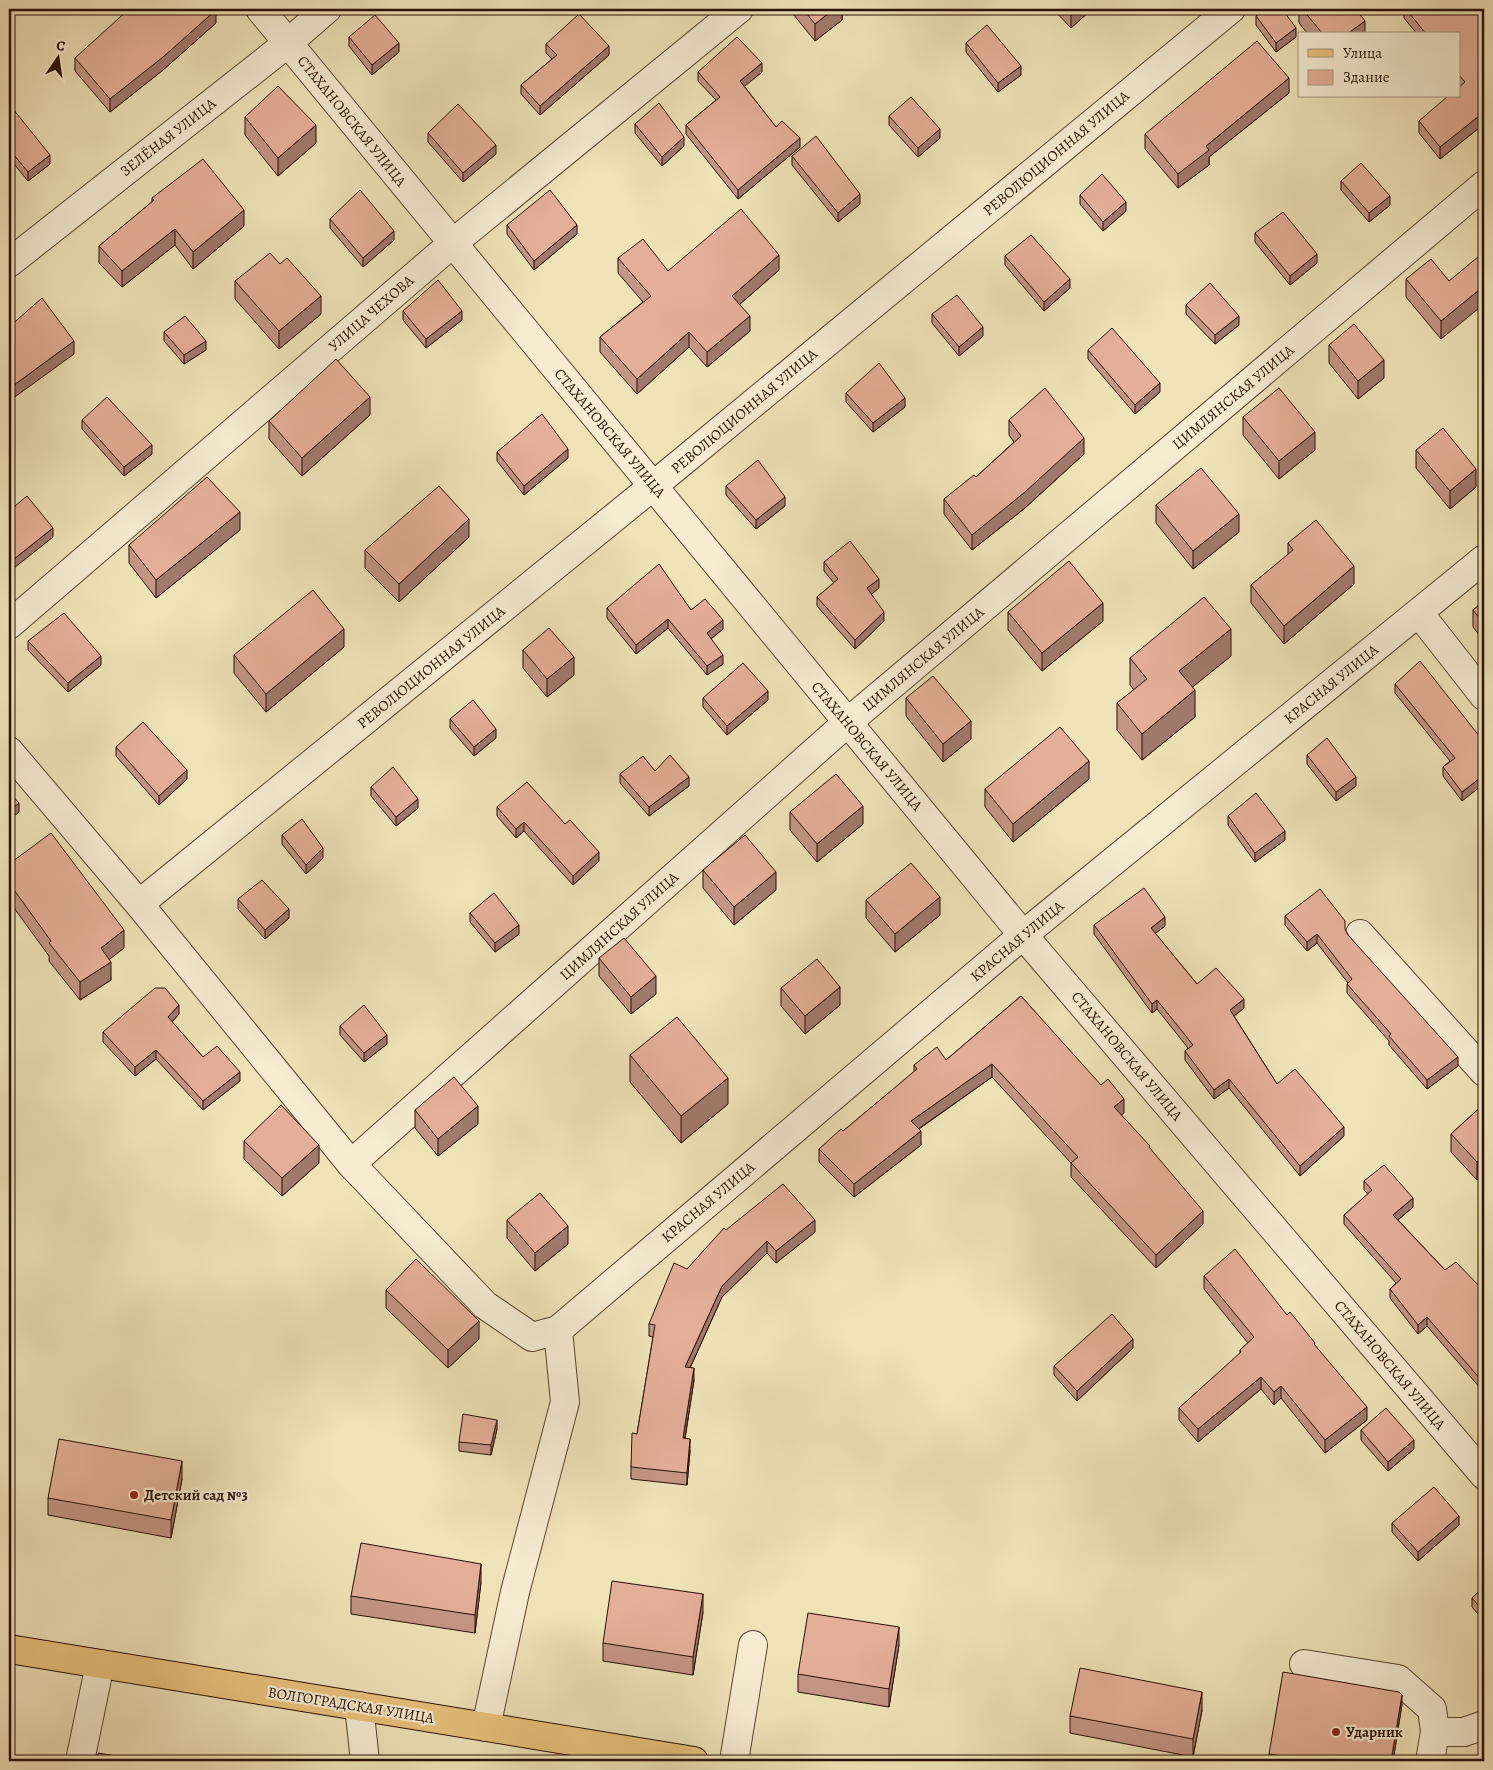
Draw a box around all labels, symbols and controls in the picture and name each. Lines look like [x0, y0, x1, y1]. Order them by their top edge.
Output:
north arrow [32, 32, 82, 82]
legend [1298, 32, 1460, 98]
text: С [54, 36, 68, 56]
text: Улица [1343, 43, 1382, 63]
street label: СТАХАНОВСКАЯ УЛИЦА [293, 51, 411, 191]
text: Здание [1343, 67, 1390, 87]
street label: РЕВОЛЮЦИОННАЯ УЛИЦА [979, 86, 1133, 220]
street label: ЗЕЛЁНАЯ УЛИЦА [116, 93, 220, 181]
street label: УЛИЦА ЧЕХОВА [324, 270, 418, 356]
street label: ЦИМЛЯНСКАЯ УЛИЦА [1168, 340, 1298, 454]
street label: РЕВОЛЮЦИОННАЯ УЛИЦА [667, 344, 821, 478]
street label: СТАХАНОВСКАЯ УЛИЦА [550, 364, 670, 502]
street label: РЕВОЛЮЦИОННАЯ УЛИЦА [353, 601, 509, 733]
street label: ЦИМЛЯНСКАЯ УЛИЦА [858, 602, 988, 716]
street label: КРАСНАЯ УЛИЦА [1280, 640, 1383, 728]
street label: СТАХАНОВСКАЯ УЛИЦА [807, 677, 927, 815]
street label: ЦИМЛЯНСКАЯ УЛИЦА [555, 867, 683, 985]
street label: КРАСНАЯ УЛИЦА [966, 896, 1068, 986]
street label: СТАХАНОВСКАЯ УЛИЦА [1067, 987, 1187, 1125]
street label: КРАСНАЯ УЛИЦА [657, 1157, 759, 1247]
street label: СТАХАНОВСКАЯ УЛИЦА [1330, 1296, 1450, 1434]
place label: Детский сад №3 [144, 1485, 248, 1505]
marker: Детский сад №3 [128, 1489, 140, 1501]
street label: ВОЛГОГРАДСКАЯ УЛИЦА [266, 1682, 436, 1728]
place label: Ударник [1346, 1722, 1403, 1742]
marker: Ударник [1330, 1726, 1342, 1738]

